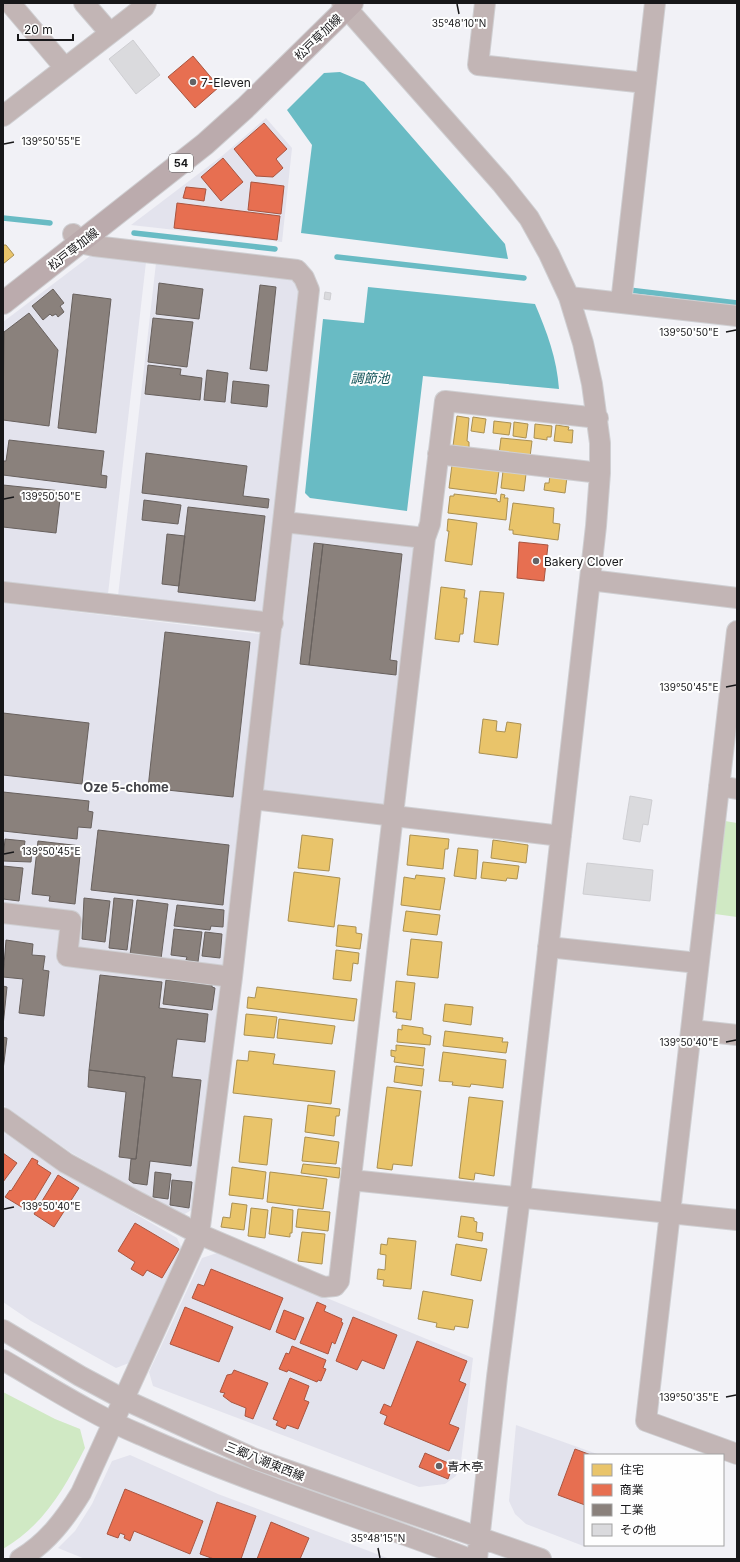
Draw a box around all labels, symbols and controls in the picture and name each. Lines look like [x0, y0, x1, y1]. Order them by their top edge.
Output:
street label: 松戸草加線 [291, 11, 345, 63]
scale bar [18, 16, 73, 42]
text: 35°48'10"N [432, 17, 486, 29]
text: 20 m [24, 22, 53, 37]
place label: 7-Eleven [201, 75, 251, 90]
marker: 7-Eleven [188, 77, 198, 87]
text: 139°50'55"E [21, 135, 81, 147]
road number: 54 [169, 154, 193, 172]
street label: 松戸草加線 [45, 225, 101, 273]
text: 139°50'50"E [659, 326, 719, 338]
water label: 調節池 [350, 370, 391, 386]
text: 139°50'50"E [21, 490, 81, 502]
place label: Bakery Clover [544, 554, 624, 569]
marker: Bakery Clover [531, 556, 541, 566]
text: 139°50'45"E [660, 681, 718, 693]
district label: Oze 5-chome [83, 779, 169, 795]
text: 139°50'45"E [22, 845, 80, 857]
text: 139°50'40"E [659, 1036, 719, 1048]
text: 139°50'40"E [21, 1200, 81, 1212]
text: 139°50'35"E [659, 1391, 719, 1403]
street label: 三郷八潮東西線 [223, 1438, 307, 1484]
legend [584, 1454, 724, 1546]
place label: 青木亭 [447, 1459, 483, 1474]
marker: 青木亭 [434, 1461, 444, 1471]
text: 住宅 [620, 1462, 644, 1477]
text: 商業 [620, 1482, 644, 1497]
text: 工業 [620, 1502, 644, 1517]
text: その他 [620, 1522, 656, 1537]
text: 35°48'15"N [351, 1532, 405, 1544]

